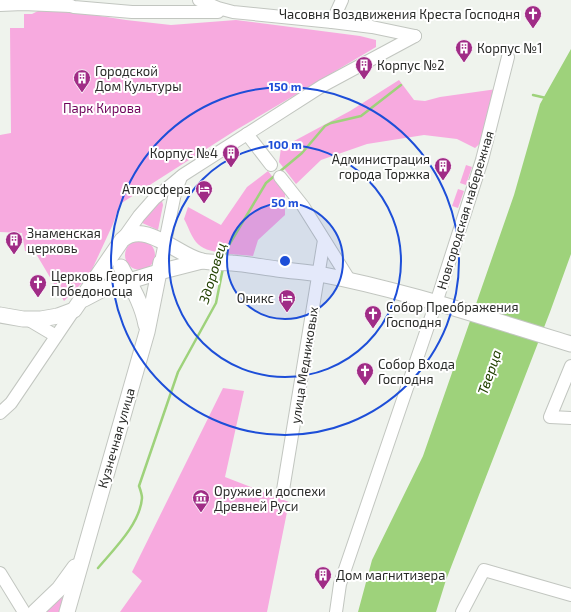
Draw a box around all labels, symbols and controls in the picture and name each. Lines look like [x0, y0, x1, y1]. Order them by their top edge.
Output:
church icon: Часовня Воздвижения Креста Господня [523, 4, 543, 29]
place label: Часовня Воздвижения Креста Господня [279, 6, 520, 22]
building icon: Корпус №1 [454, 38, 474, 63]
place label: Корпус №1 [477, 40, 542, 56]
building icon: Корпус №2 [354, 55, 374, 80]
place label: Корпус №2 [377, 57, 445, 73]
place label: Городской Дом Культуры [95, 63, 182, 94]
building icon: Городской Дом Культуры [72, 68, 92, 93]
text: 150 m [269, 79, 301, 93]
park label: Парк Кирова [63, 100, 141, 116]
street label: Новгородская набережная [433, 129, 497, 291]
text: 100 m [268, 137, 302, 151]
building icon: Корпус №4 [221, 143, 241, 168]
place label: Корпус №4 [150, 145, 218, 161]
place label: Администрация города Торжка [332, 151, 430, 182]
building icon: Администрация города Торжка [433, 156, 453, 181]
hotel icon: Атмосфера [194, 179, 214, 204]
place label: Атмосфера [122, 181, 191, 197]
text: 50 m [271, 195, 299, 209]
place label: Знаменская церковь [27, 225, 101, 256]
building icon: Знаменская церковь [4, 230, 24, 255]
water label: Здоровец [194, 240, 229, 307]
centre of rings [278, 254, 292, 268]
place label: Церковь Георгия Победоносца [51, 268, 153, 299]
church icon: Церковь Георгия Победоносца [28, 273, 48, 298]
hotel icon: Оникс [277, 288, 297, 313]
place label: Оникс [237, 290, 274, 306]
place label: Собор Преображения Господня [386, 299, 519, 330]
church icon: Собор Преображения Господня [363, 304, 383, 329]
street label: улица Медниковых [287, 305, 321, 425]
water label: Тверца [473, 347, 505, 397]
place label: Собор Входа Господня [378, 356, 455, 387]
church icon: Собор Входа Господня [355, 361, 375, 386]
street label: Кузнечная улица [94, 386, 138, 490]
place label: Оружие и доспехи Древней Руси [214, 483, 326, 514]
museum icon: Оружие и доспехи Древней Руси [191, 488, 211, 513]
building icon: Дом магнитизера [313, 565, 333, 590]
place label: Дом магнитизера [336, 567, 445, 583]

